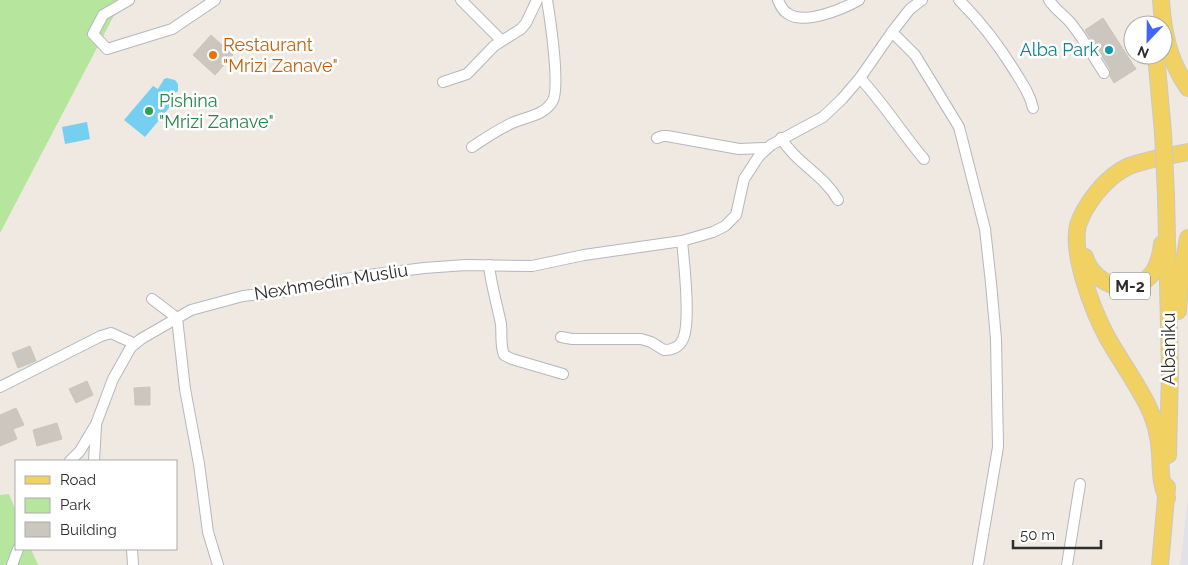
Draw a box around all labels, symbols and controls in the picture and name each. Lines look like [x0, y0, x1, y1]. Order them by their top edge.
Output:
north arrow [1123, 15, 1173, 65]
place label: Restaurant "Mrizi Zanave" [223, 34, 338, 76]
place label: Alba Park [1020, 39, 1099, 60]
text: N [1135, 43, 1151, 61]
marker: Alba Park [1103, 44, 1115, 56]
marker: Restaurant "Mrizi Zanave" [207, 49, 219, 61]
place label: Pishina "Mrizi Zanave" [159, 90, 274, 132]
marker: Pishina "Mrizi Zanave" [143, 105, 155, 117]
street label: Nexhmedin Musliu [252, 259, 409, 304]
road number: M-2 [1110, 272, 1150, 300]
street label: Albaniku [1158, 313, 1179, 385]
legend [15, 460, 178, 550]
text: Road [60, 471, 96, 489]
text: Park [60, 496, 91, 514]
scale bar [1013, 518, 1100, 550]
text: Building [60, 521, 117, 539]
text: 50 m [1020, 526, 1055, 544]

